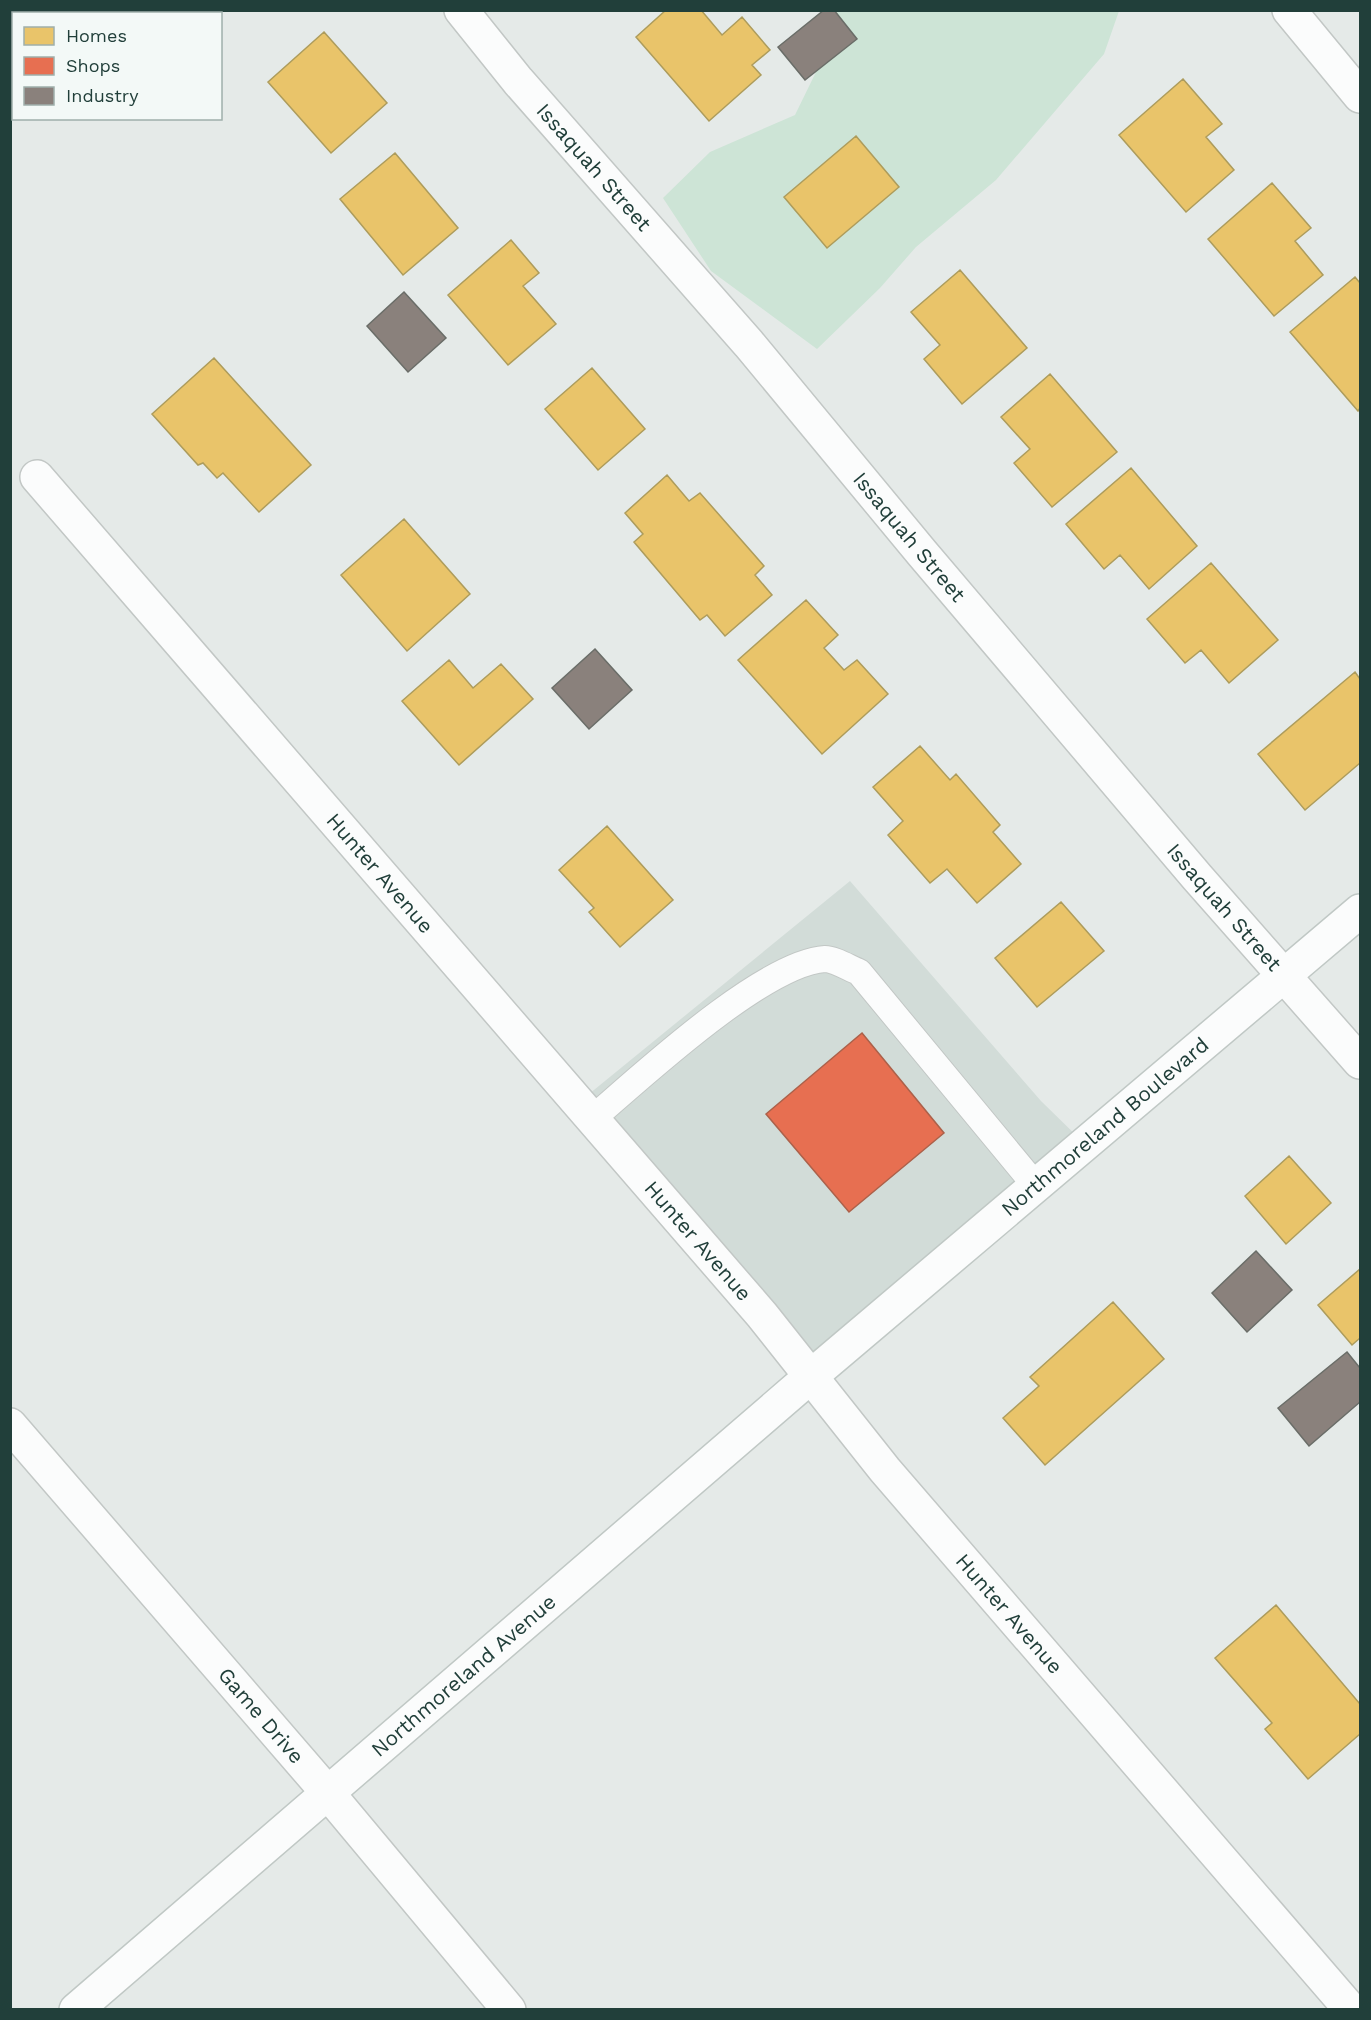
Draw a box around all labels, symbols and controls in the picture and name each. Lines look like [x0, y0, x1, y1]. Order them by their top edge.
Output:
legend [12, 12, 222, 120]
text: Homes [66, 25, 127, 46]
text: Shops [66, 55, 120, 76]
text: Industry [66, 85, 139, 106]
street label: Issaquah Street [532, 98, 657, 236]
street label: Issaquah Street [848, 467, 971, 607]
street label: Hunter Avenue [321, 808, 439, 938]
street label: Issaquah Street [1162, 838, 1287, 976]
street label: Northmoreland Boulevard [996, 1032, 1213, 1221]
street label: Hunter Avenue [639, 1175, 757, 1306]
street label: Hunter Avenue [951, 1548, 1068, 1679]
street label: Northmoreland Avenue [366, 1589, 561, 1762]
street label: Game Drive [213, 1662, 310, 1768]

